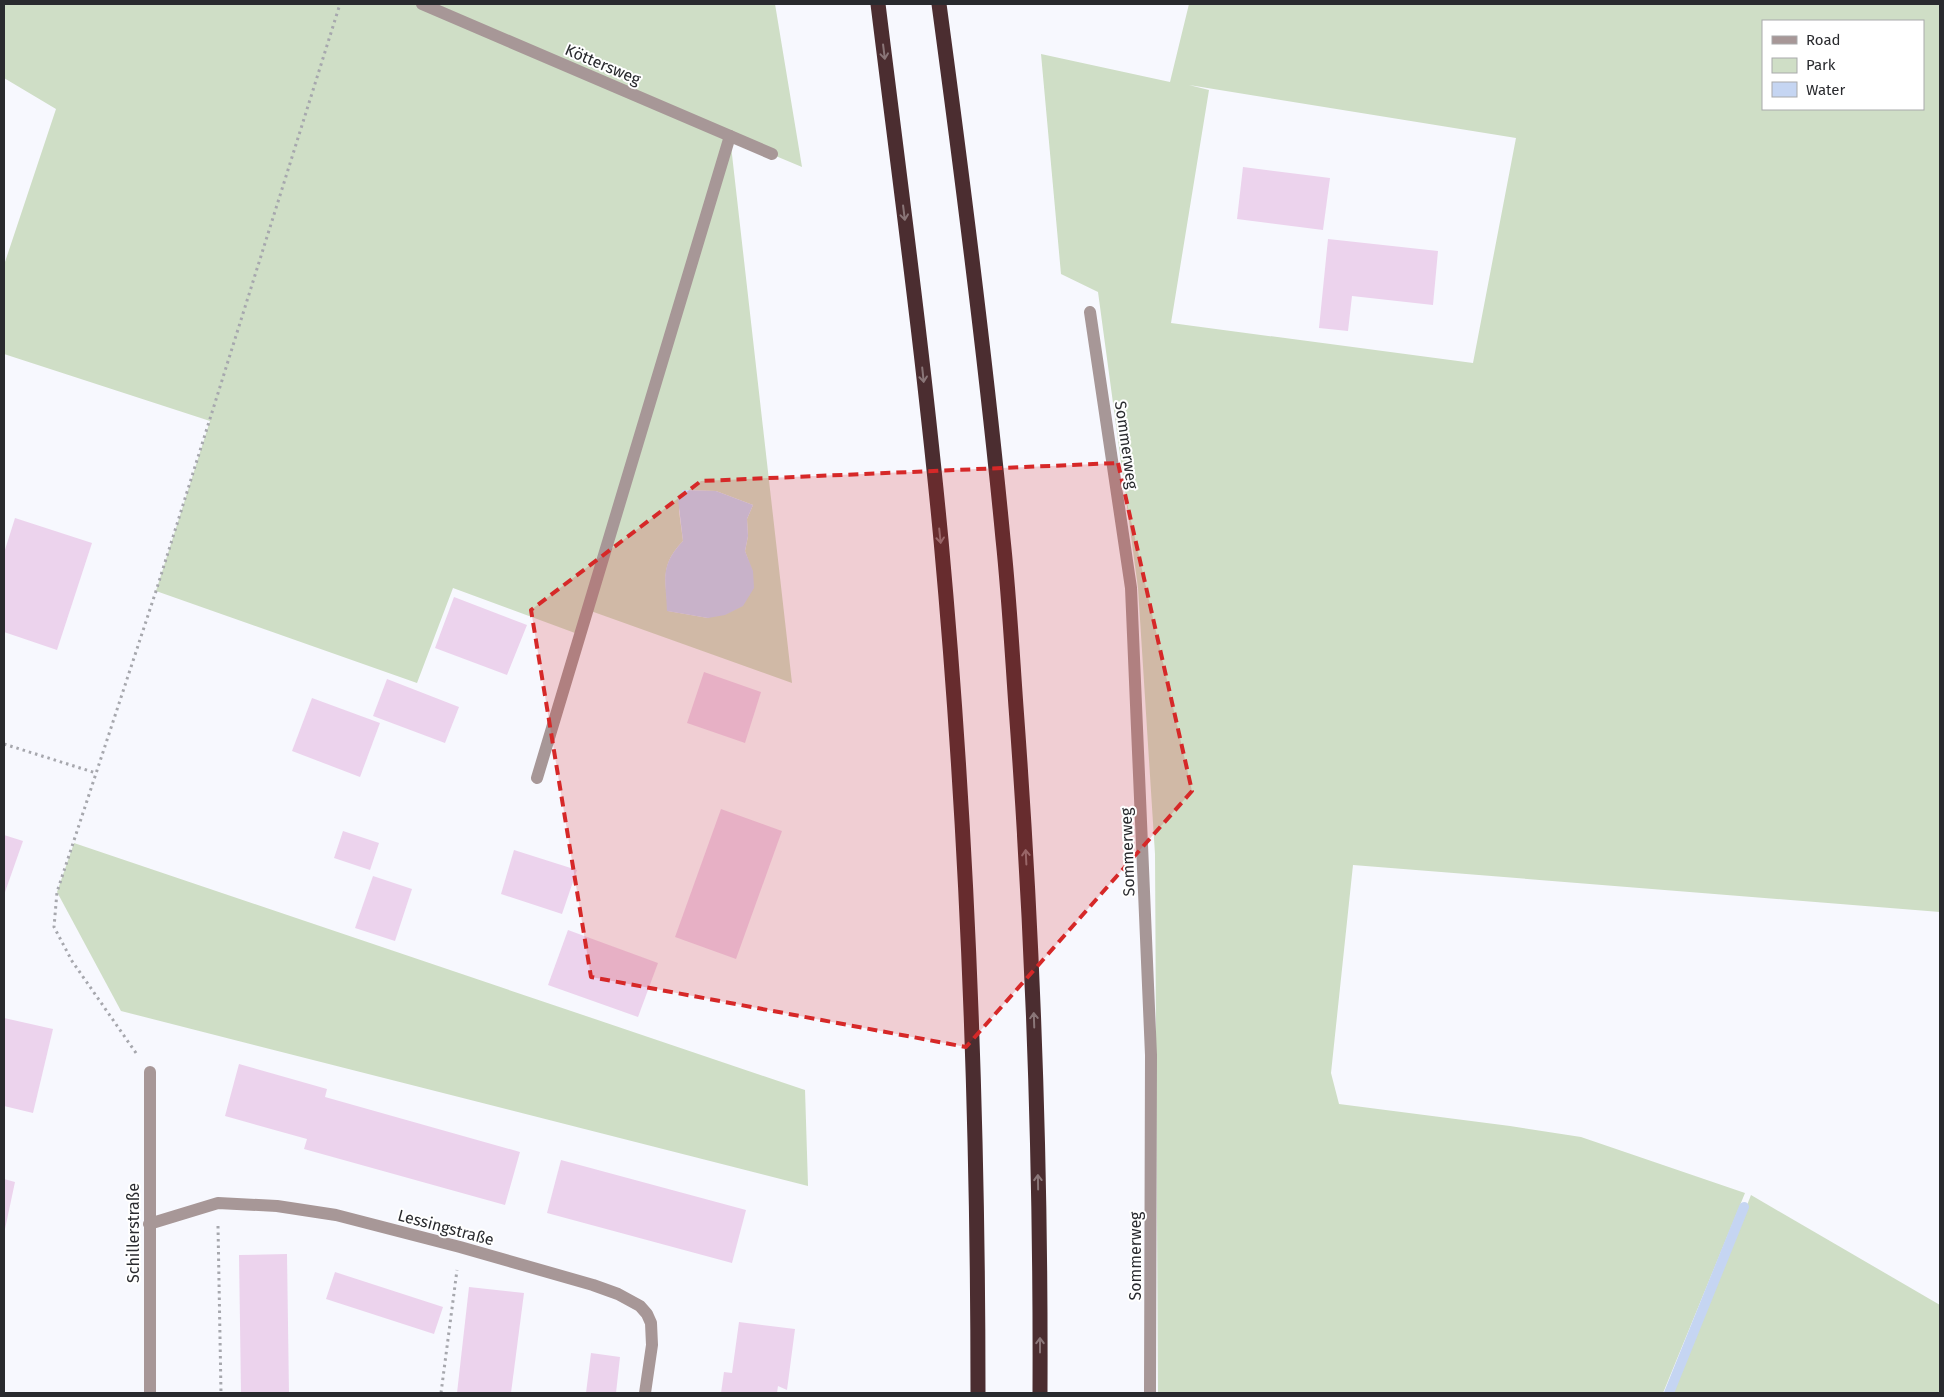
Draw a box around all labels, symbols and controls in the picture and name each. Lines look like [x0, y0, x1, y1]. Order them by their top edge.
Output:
legend [1762, 20, 1924, 110]
text: Road [1806, 31, 1841, 49]
street label: Köttersweg [562, 40, 644, 89]
one-way arrow [879, 44, 889, 60]
text: Park [1806, 56, 1836, 74]
text: Water [1806, 81, 1845, 99]
one-way arrow [899, 205, 909, 221]
one-way arrow [918, 366, 928, 382]
street label: Sommerweg [1111, 400, 1142, 491]
one-way arrow [935, 528, 945, 544]
street label: Sommerweg [1116, 807, 1139, 897]
one-way arrow [1021, 850, 1030, 866]
one-way arrow [1030, 1012, 1039, 1028]
one-way arrow [1034, 1174, 1043, 1190]
street label: Schillerstraße [124, 1183, 143, 1283]
street label: Lessingstraße [396, 1206, 496, 1249]
street label: Sommerweg [1126, 1211, 1145, 1300]
one-way arrow [1035, 1337, 1045, 1353]

